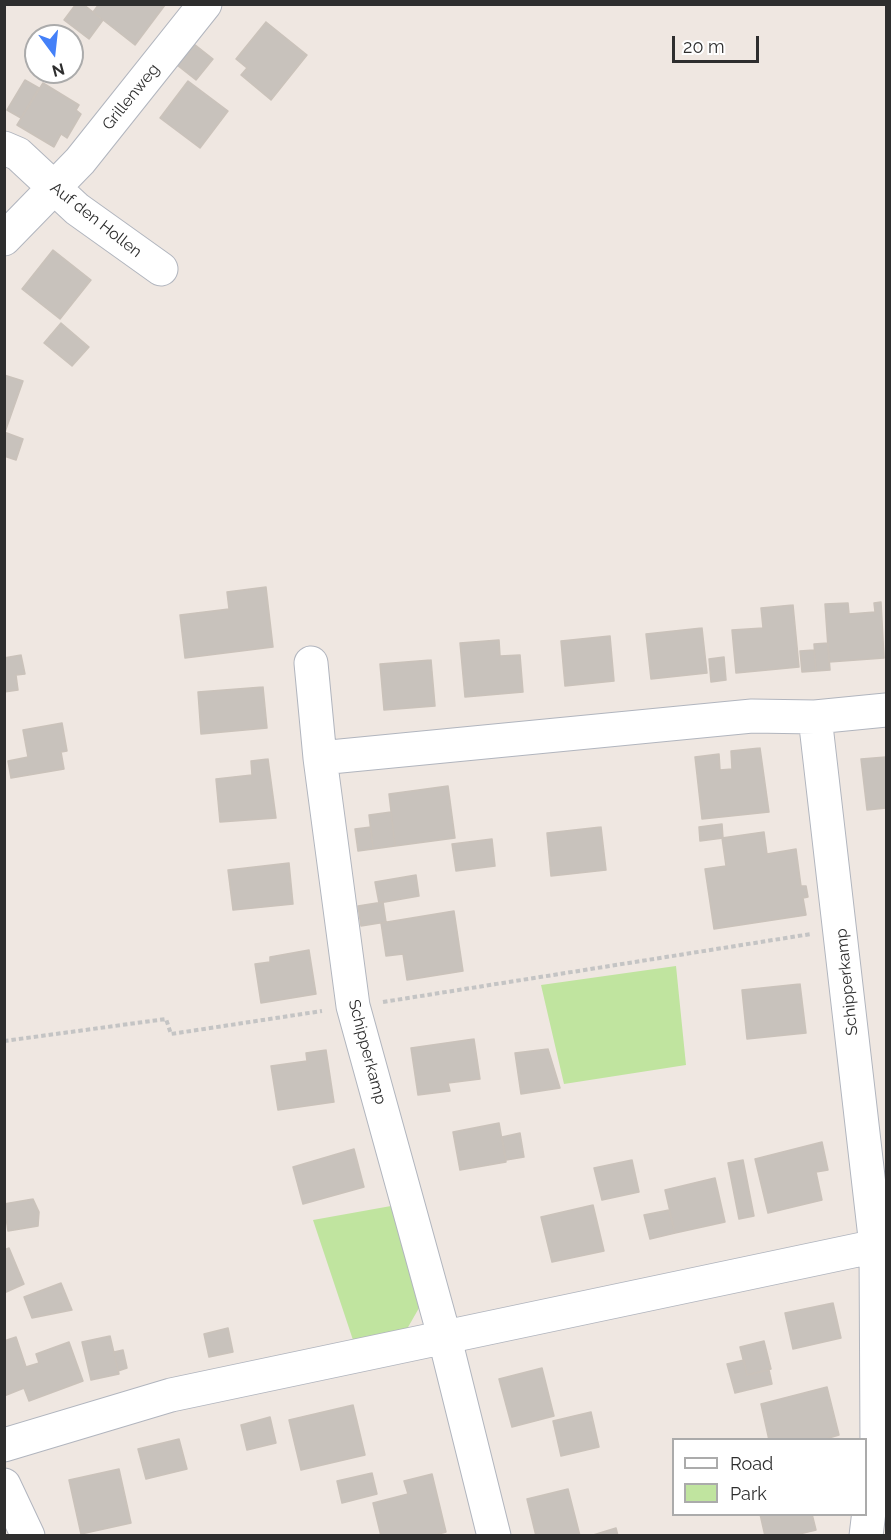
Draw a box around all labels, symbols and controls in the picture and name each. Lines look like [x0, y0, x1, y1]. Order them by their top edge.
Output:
north arrow [24, 24, 84, 84]
scale bar [675, 24, 762, 62]
text: 20 m [683, 36, 725, 57]
text: N [50, 59, 67, 81]
street label: Grillenweg [98, 60, 164, 134]
street label: Auf den Hollen [46, 178, 146, 262]
street label: Schipperkamp [832, 927, 862, 1037]
street label: Schipperkamp [344, 997, 390, 1107]
legend [672, 1438, 867, 1516]
text: Road [730, 1453, 773, 1474]
text: Park [730, 1483, 767, 1504]

